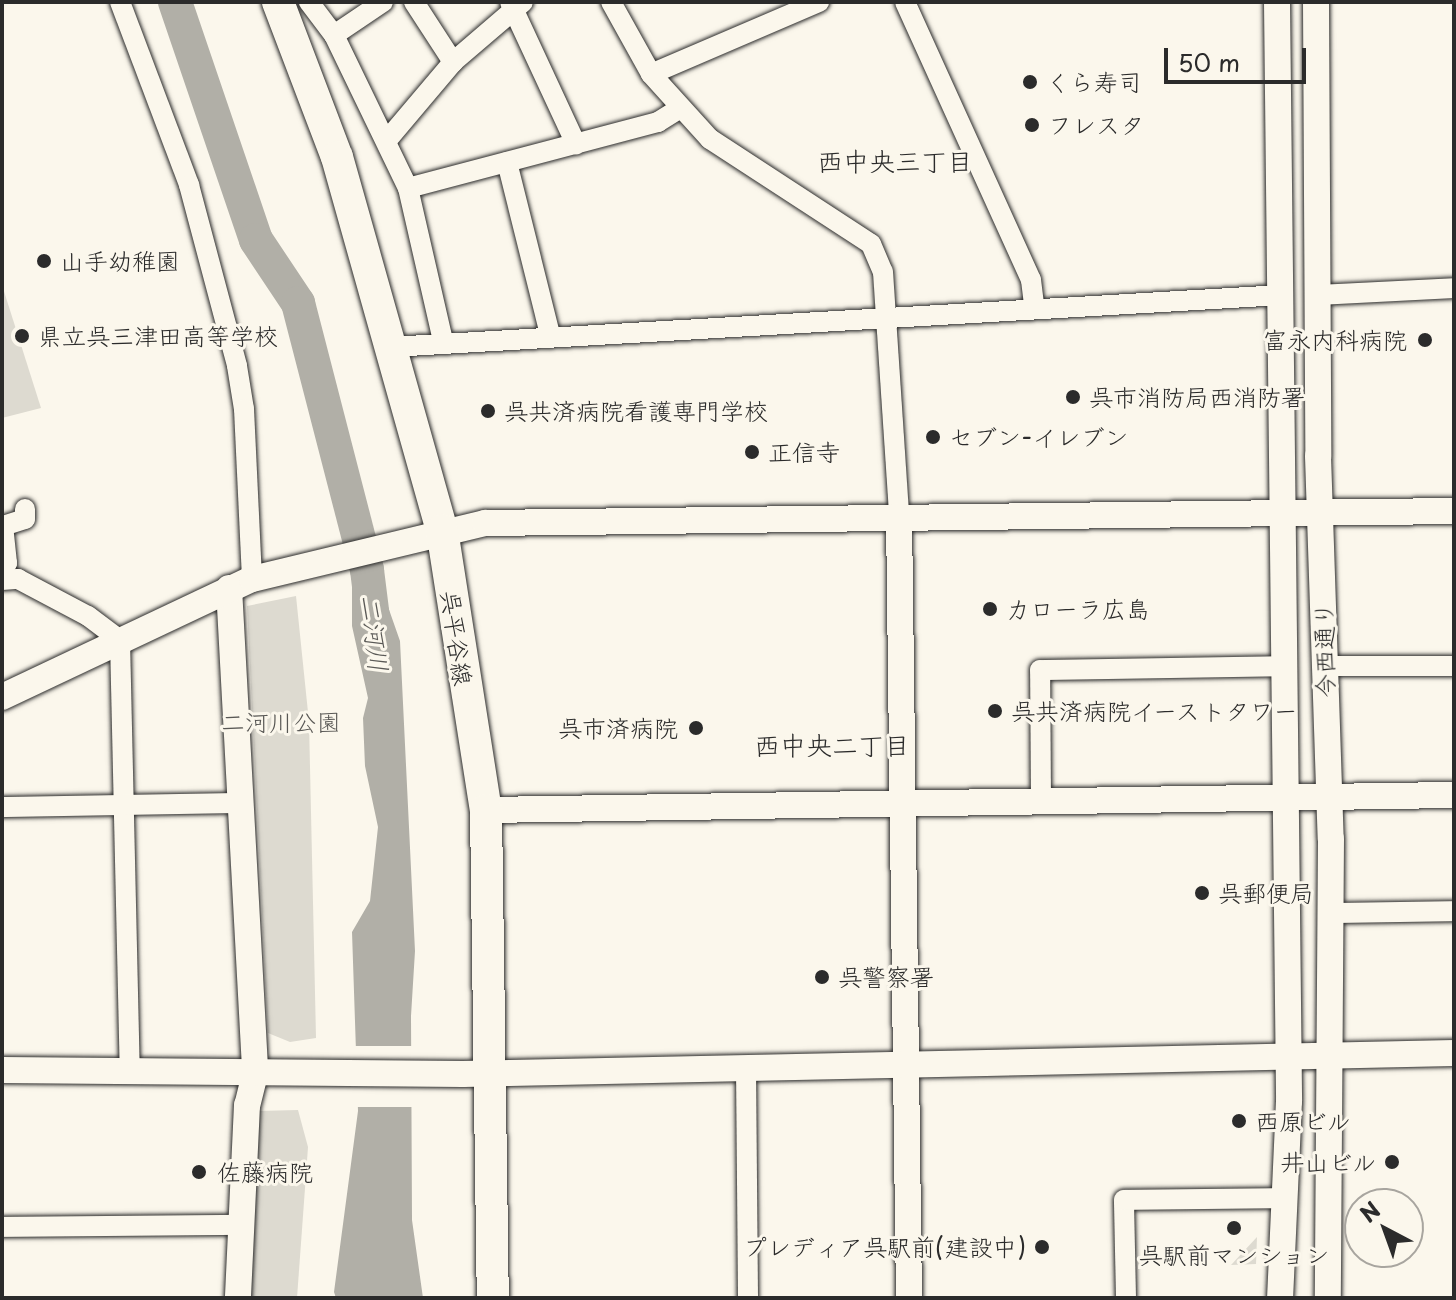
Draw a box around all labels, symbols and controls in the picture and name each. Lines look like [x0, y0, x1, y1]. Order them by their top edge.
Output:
scale bar [1168, 32, 1310, 82]
text: 50 m [1178, 44, 1240, 80]
place label: くら寿司 [1046, 68, 1142, 96]
marker: くら寿司 [1021, 73, 1039, 91]
place label: フレスタ [1048, 111, 1144, 139]
marker: フレスタ [1023, 116, 1041, 134]
district label: 西中央三丁目 [817, 145, 973, 177]
place label: 山手幼稚園 [60, 247, 180, 275]
marker: 山手幼稚園 [35, 252, 53, 270]
place label: 県立呉三津田高等学校 [38, 322, 278, 350]
place label: 富永内科病院 [1263, 326, 1407, 354]
marker: 県立呉三津田高等学校 [13, 327, 31, 345]
marker: 富永内科病院 [1414, 329, 1436, 351]
place label: 呉市消防局西消防署 [1089, 383, 1305, 411]
marker: 呉市消防局西消防署 [1064, 388, 1082, 406]
place label: 呉共済病院看護専門学校 [504, 397, 768, 425]
marker: 呉共済病院看護専門学校 [479, 402, 497, 420]
place label: セブン-イレブン [949, 423, 1129, 451]
marker: セブン-イレブン [924, 428, 942, 446]
place label: 正信寺 [768, 438, 840, 466]
marker: 正信寺 [743, 443, 761, 461]
street label: 呉平谷線 [436, 588, 478, 688]
water label: 二河川 [355, 592, 395, 674]
place label: カローラ広島 [1006, 595, 1150, 623]
marker: カローラ広島 [981, 600, 999, 618]
street label: 今西通り [1309, 602, 1339, 698]
place label: 呉共済病院イーストタワー [1011, 697, 1297, 725]
marker: 呉共済病院イーストタワー [986, 702, 1004, 720]
park label: 二河川公園 [221, 708, 341, 736]
place label: 呉市済病院 [558, 714, 678, 742]
marker: 呉市済病院 [685, 717, 707, 739]
district label: 西中央二丁目 [754, 729, 910, 761]
place label: 呉郵便局 [1218, 879, 1314, 907]
marker: 呉郵便局 [1193, 884, 1211, 902]
place label: 呉警察署 [838, 963, 934, 991]
marker: 呉警察署 [813, 968, 831, 986]
place label: 西原ビル [1255, 1107, 1351, 1135]
marker: 西原ビル [1230, 1112, 1248, 1130]
place label: 井山ビル [1280, 1148, 1376, 1176]
marker: 井山ビル [1383, 1153, 1401, 1171]
place label: 佐藤病院 [217, 1158, 313, 1186]
marker: 佐藤病院 [188, 1161, 210, 1183]
north arrow [1344, 1188, 1424, 1268]
text: N [1352, 1193, 1387, 1229]
marker: 呉駅前マンション [1225, 1219, 1243, 1237]
place label: プレディア呉駅前(建設中) [743, 1233, 1026, 1261]
marker: プレディア呉駅前(建設中) [1033, 1238, 1051, 1256]
place label: 呉駅前マンション [1138, 1241, 1330, 1269]

